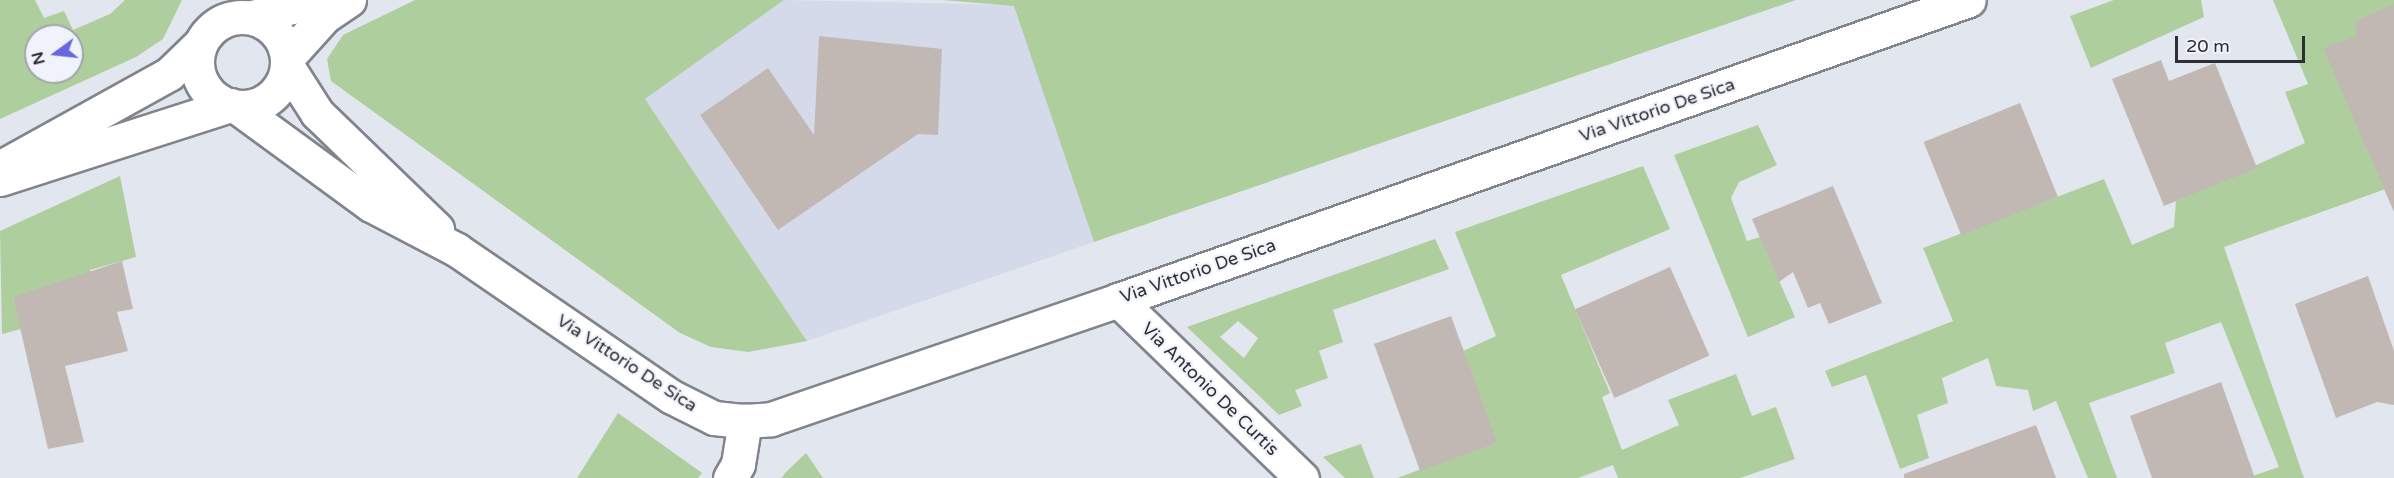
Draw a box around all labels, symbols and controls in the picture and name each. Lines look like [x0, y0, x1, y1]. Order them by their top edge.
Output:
north arrow [24, 24, 84, 84]
scale bar [2178, 24, 2308, 62]
text: 20 m [2186, 35, 2230, 57]
text: N [27, 49, 50, 67]
street label: Via Vittorio De Sica [1576, 73, 1738, 147]
street label: Via Vittorio De Sica [1117, 234, 1279, 308]
street label: Via Vittorio De Sica [553, 310, 701, 416]
street label: Via Antonio De Curtis [1137, 318, 1283, 460]

